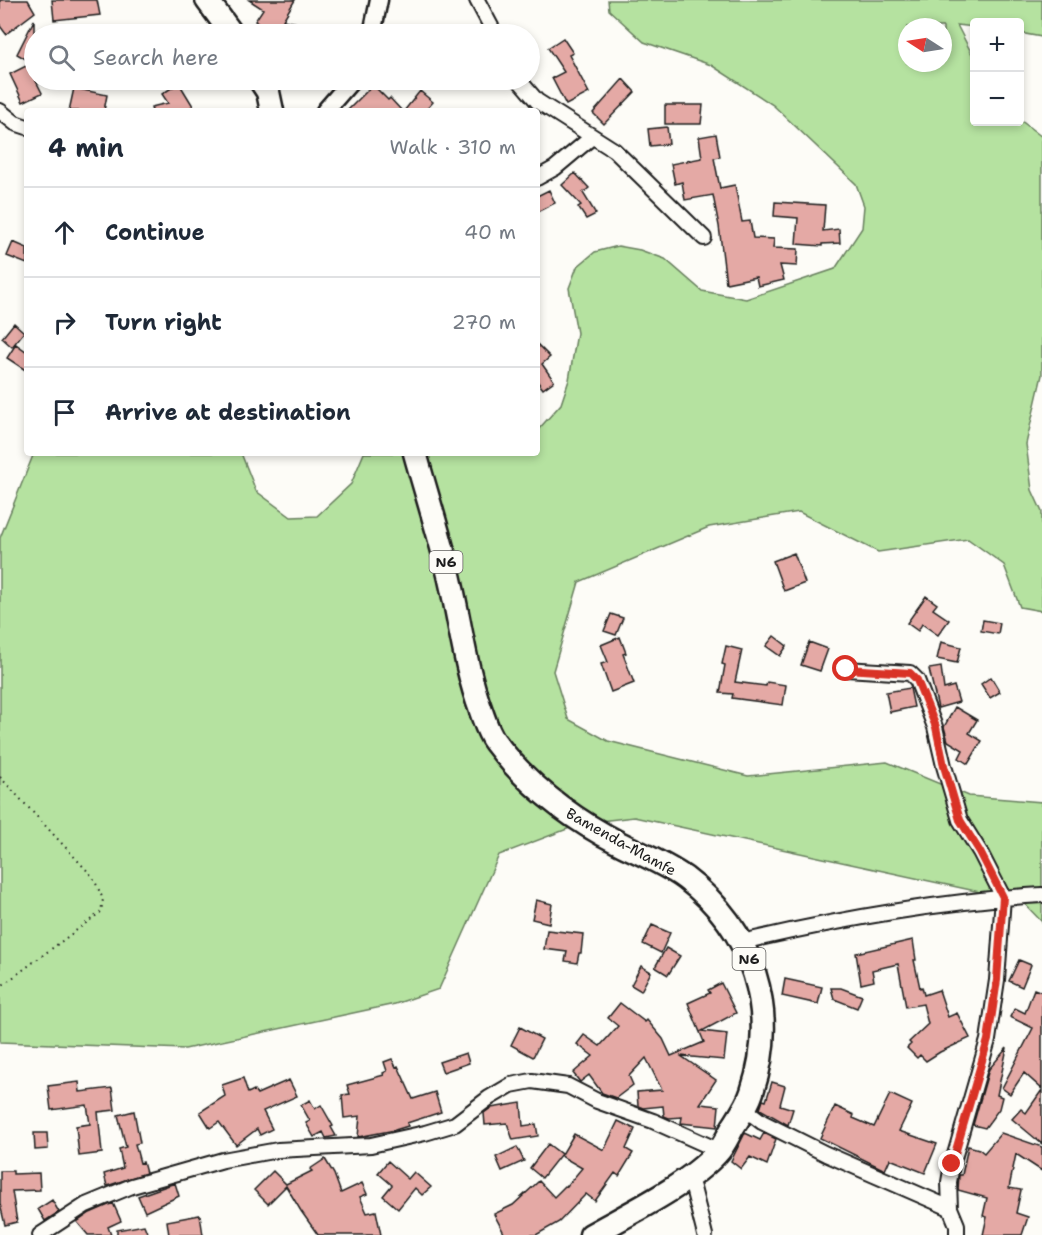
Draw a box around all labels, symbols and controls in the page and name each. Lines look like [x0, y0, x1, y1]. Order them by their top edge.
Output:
north arrow [898, 18, 952, 72]
map controls [970, 18, 1024, 126]
button: + [970, 18, 1024, 72]
search box [24, 24, 540, 90]
icon: search [45, 41, 78, 74]
text: Search here [93, 43, 219, 72]
button: − [970, 72, 1024, 126]
text: 4 min [48, 130, 124, 165]
text: Walk · 310 m [390, 134, 516, 160]
icon: ahead [48, 216, 81, 249]
text: Continue [105, 218, 205, 247]
text: 40 m [464, 219, 516, 245]
icon: right [48, 306, 81, 339]
text: Turn right [105, 308, 222, 337]
text: 270 m [452, 309, 516, 335]
icon: arrive [48, 396, 81, 429]
text: Arrive at destination [105, 398, 351, 427]
road number: N6 [430, 551, 462, 573]
route start [832, 655, 858, 681]
street label: Bamenda-Mamfe [562, 803, 680, 881]
road number: N6 [732, 948, 766, 970]
route end [938, 1150, 964, 1176]

